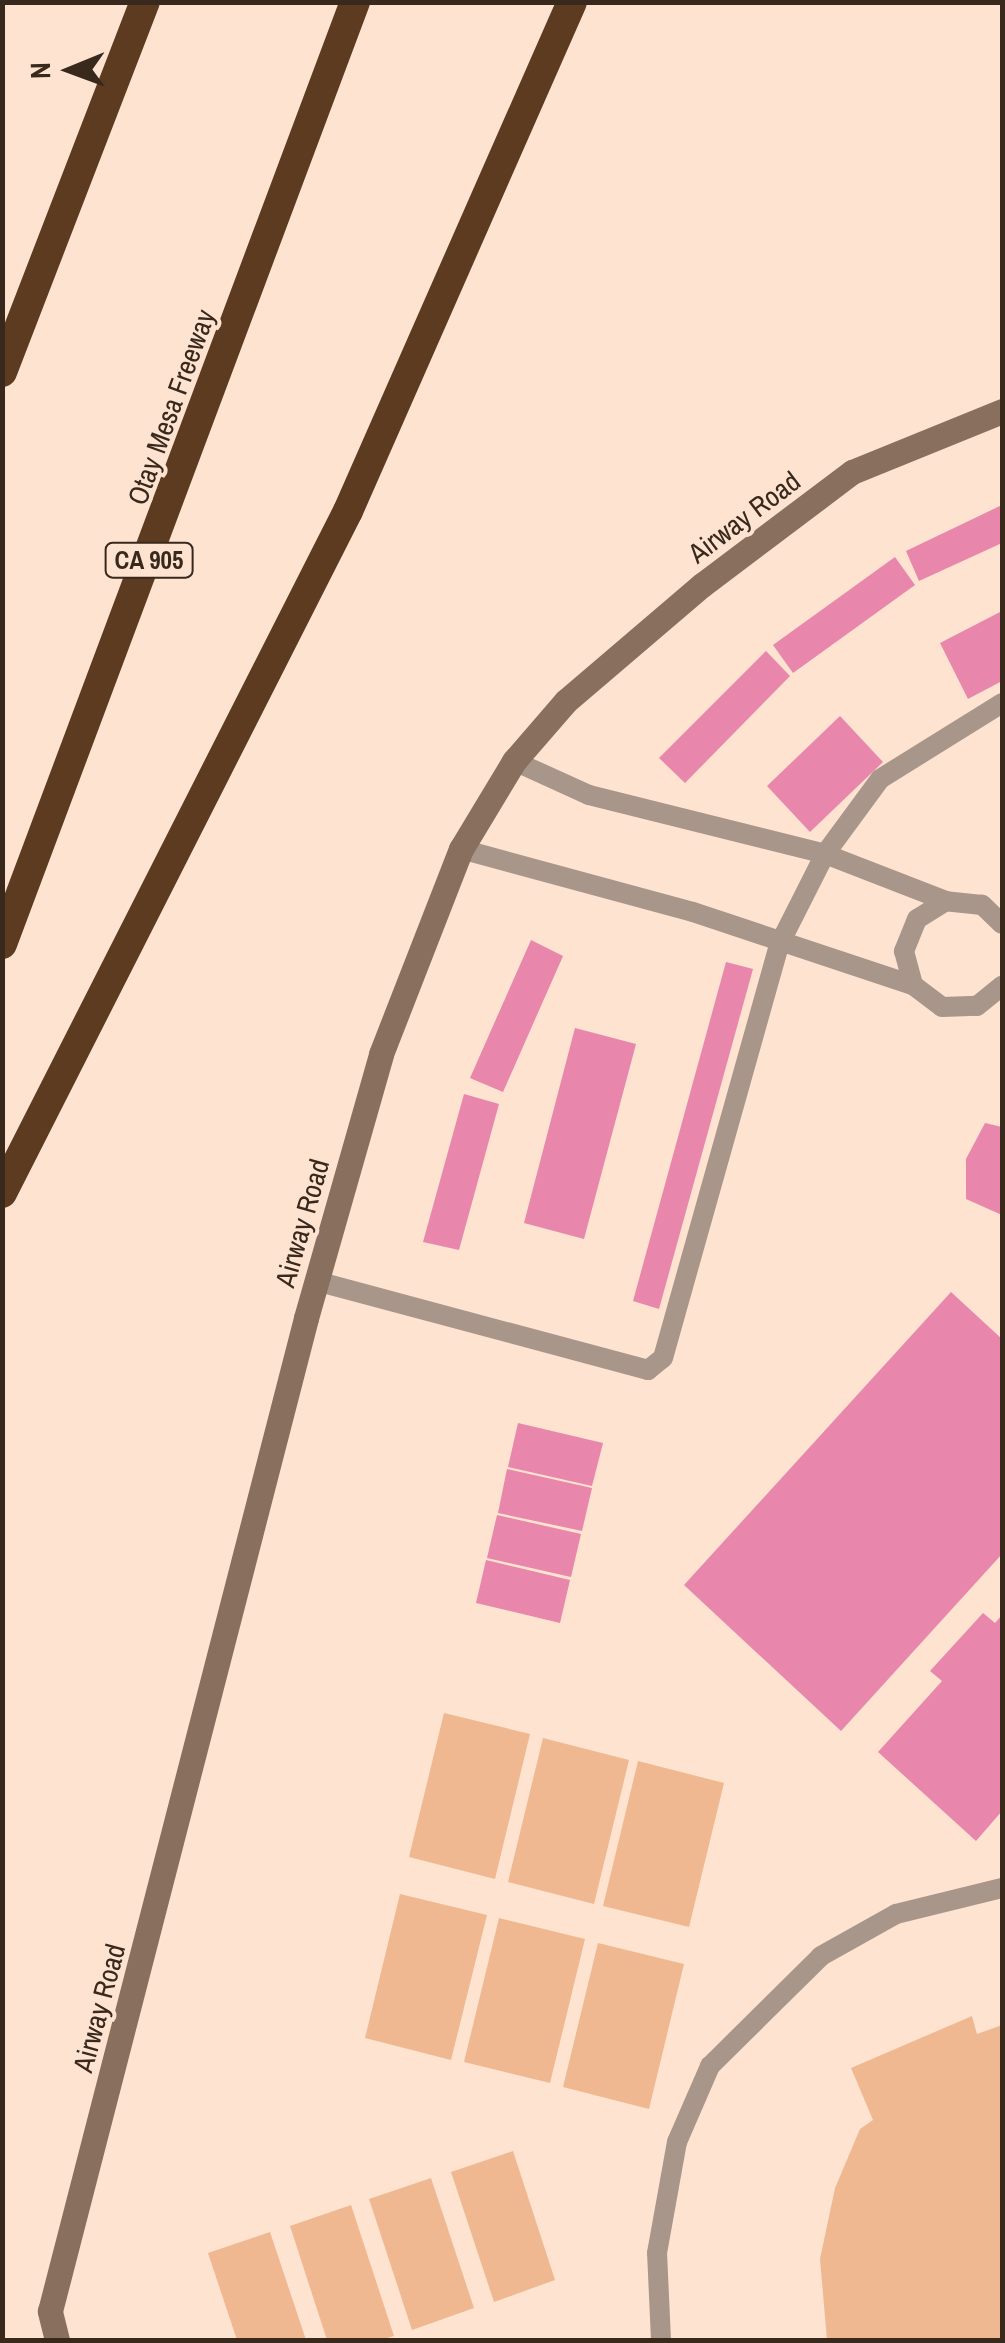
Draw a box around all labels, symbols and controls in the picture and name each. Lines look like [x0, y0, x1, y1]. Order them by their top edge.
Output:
north arrow [20, 20, 120, 120]
text: N [21, 62, 59, 79]
street label: Otay Mesa Freeway [120, 305, 222, 509]
street label: Airway Road [681, 464, 807, 570]
road number: CA 905 [104, 540, 194, 580]
street label: Airway Road [268, 1155, 336, 1291]
street label: Airway Road [66, 1940, 132, 2076]

